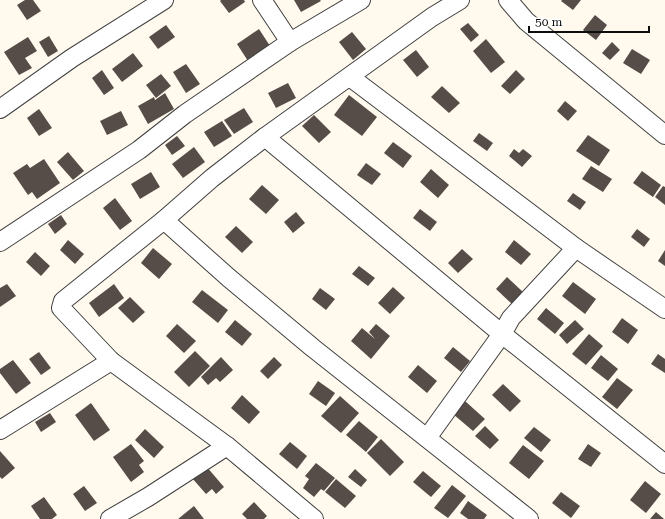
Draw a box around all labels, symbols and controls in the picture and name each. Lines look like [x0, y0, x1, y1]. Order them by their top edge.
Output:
scale bar [529, 8, 649, 34]
text: 50 m [535, 15, 562, 29]

